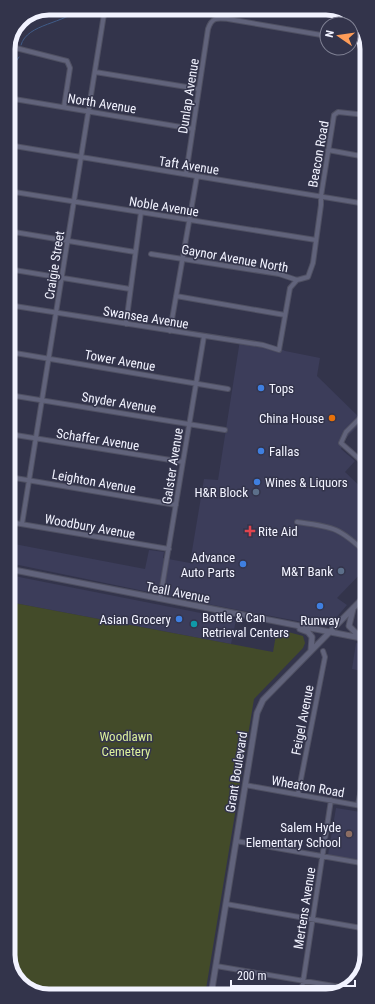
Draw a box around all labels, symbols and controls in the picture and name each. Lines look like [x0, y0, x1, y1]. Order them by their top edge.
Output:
north arrow [319, 16, 359, 56]
text: N [323, 29, 337, 39]
street label: Dunlap Avenue [175, 57, 202, 135]
street label: North Avenue [66, 91, 137, 116]
street label: Beacon Road [305, 120, 332, 189]
street label: Taft Avenue [158, 153, 220, 178]
street label: Noble Avenue [128, 194, 200, 219]
street label: Craigie Street [42, 230, 67, 300]
street label: Gaynor Avenue North [180, 242, 290, 275]
street label: Swansea Avenue [102, 303, 190, 332]
street label: Tower Avenue [83, 347, 156, 374]
place label: Tops [269, 381, 294, 396]
marker: Tops [256, 383, 266, 393]
street label: Snyder Avenue [81, 389, 157, 416]
place label: China House [259, 411, 324, 426]
marker: China House [327, 413, 337, 423]
street label: Schaffer Avenue [55, 426, 140, 453]
street label: Galster Avenue [159, 427, 186, 505]
place label: Fallas [269, 444, 299, 459]
marker: Fallas [256, 446, 266, 456]
street label: Leighton Avenue [51, 467, 137, 496]
place label: Wines & Liquors [265, 475, 348, 490]
marker: Wines & Liquors [252, 477, 262, 487]
place label: H&R Block [195, 485, 248, 500]
marker: H&R Block [251, 487, 261, 497]
street label: Woodbury Avenue [43, 511, 136, 542]
place label: Rite Aid [258, 524, 298, 539]
marker: Rite Aid [245, 526, 255, 536]
place label: Advance Auto Parts [181, 550, 235, 580]
marker: Advance Auto Parts [238, 559, 248, 569]
place label: M&T Bank [281, 564, 333, 579]
marker: M&T Bank [336, 566, 346, 576]
street label: Teall Avenue [145, 579, 211, 606]
marker: Runway [315, 601, 325, 611]
place label: Bottle & Can Retrieval Centers [202, 610, 289, 640]
place label: Asian Grocery [99, 612, 172, 627]
place label: Runway [300, 613, 340, 628]
marker: Asian Grocery [174, 614, 184, 624]
marker: Bottle & Can Retrieval Centers [189, 619, 199, 629]
street label: Feigel Avenue [288, 684, 317, 756]
park label: Woodlawn Cemetery [99, 729, 153, 759]
street label: Grant Boulevard [223, 731, 250, 814]
street label: Wheaton Road [270, 773, 346, 800]
place label: Salem Hyde Elementary School [246, 820, 341, 850]
marker: Salem Hyde Elementary School [344, 829, 354, 839]
street label: Mertens Avenue [291, 866, 318, 950]
scale bar [231, 962, 355, 988]
text: 200 m [237, 969, 267, 983]

